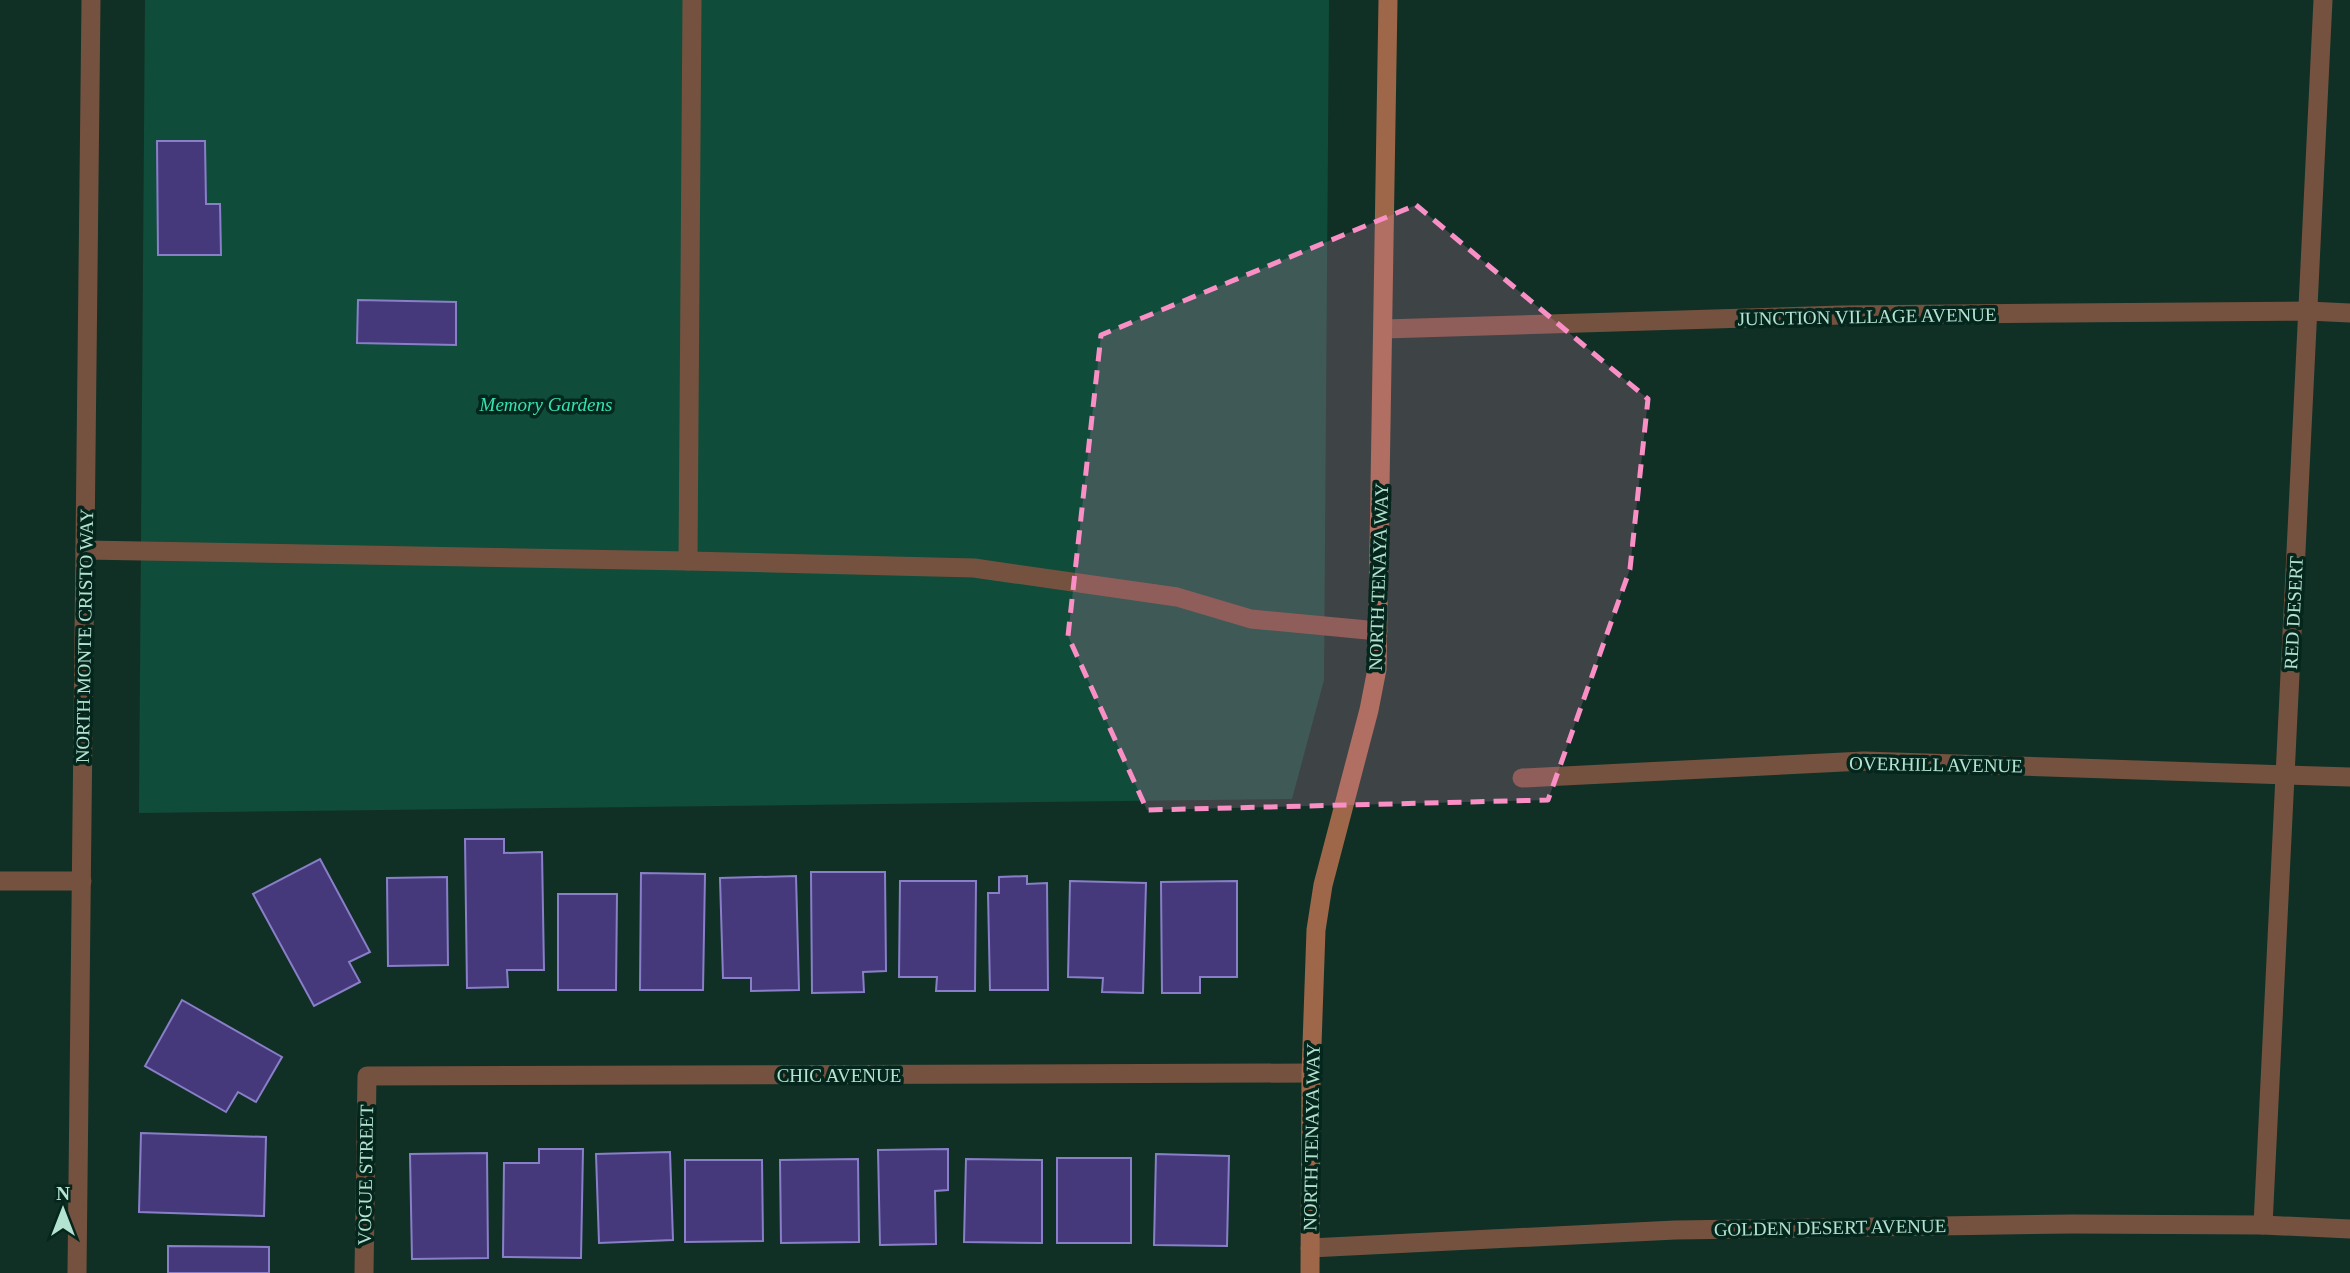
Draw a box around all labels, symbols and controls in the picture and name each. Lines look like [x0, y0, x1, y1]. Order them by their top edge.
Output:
street label: JUNCTION VILLAGE AVENUE [1737, 304, 1997, 329]
park label: Memory Gardens [479, 394, 612, 415]
street label: NORTH TENAYA WAY [1365, 483, 1392, 671]
street label: NORTH MONTE CRISTO WAY [72, 508, 97, 763]
street label: RED DESERT [2280, 555, 2307, 670]
street label: OVERHILL AVENUE [1849, 752, 2023, 777]
street label: NORTH TENAYA WAY [1299, 1043, 1324, 1231]
street label: CHIC AVENUE [777, 1065, 901, 1086]
street label: VOGUE STREET [354, 1104, 377, 1246]
north arrow [28, 1175, 98, 1245]
text: N [56, 1183, 70, 1204]
street label: GOLDEN DESERT AVENUE [1714, 1215, 1946, 1240]

